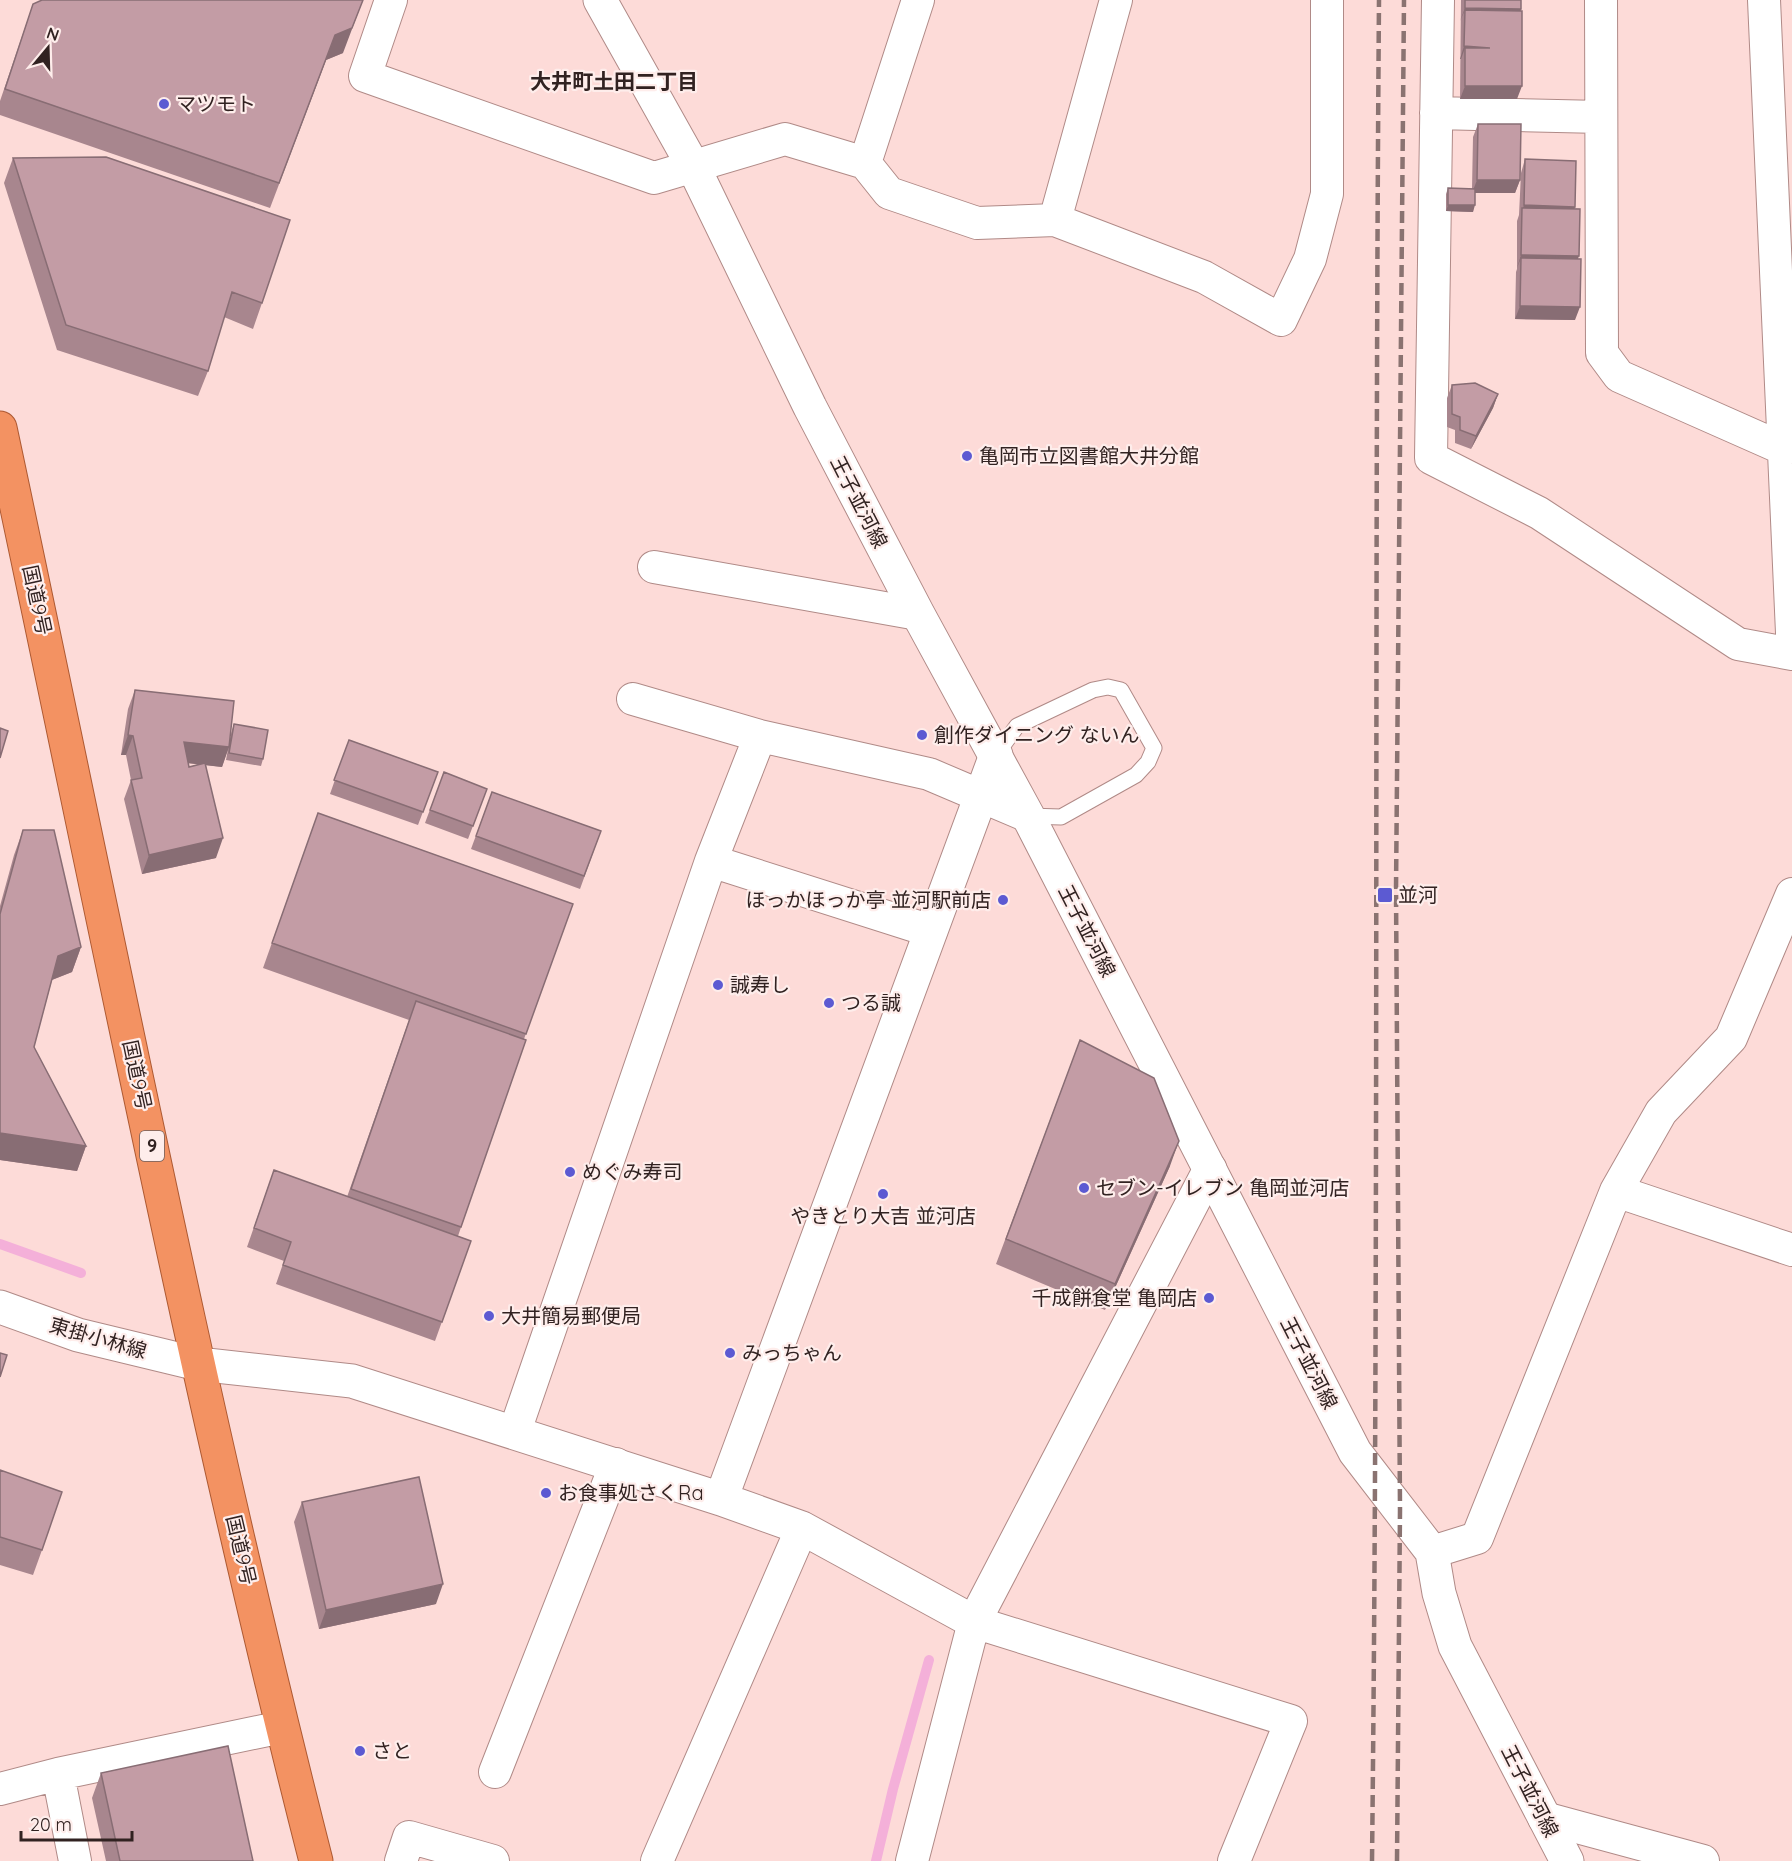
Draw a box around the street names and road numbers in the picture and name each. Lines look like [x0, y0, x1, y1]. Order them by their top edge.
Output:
street label: 王子並河線 [826, 452, 893, 552]
street label: 国道9号 [18, 562, 57, 637]
street label: 王子並河線 [1054, 881, 1121, 981]
street label: 国道9号 [118, 1037, 157, 1112]
road number: 9 [140, 1131, 164, 1161]
street label: 東掛小林線 [47, 1312, 150, 1363]
street label: 王子並河線 [1276, 1313, 1343, 1413]
street label: 国道9号 [221, 1512, 262, 1587]
street label: 王子並河線 [1497, 1741, 1564, 1841]

